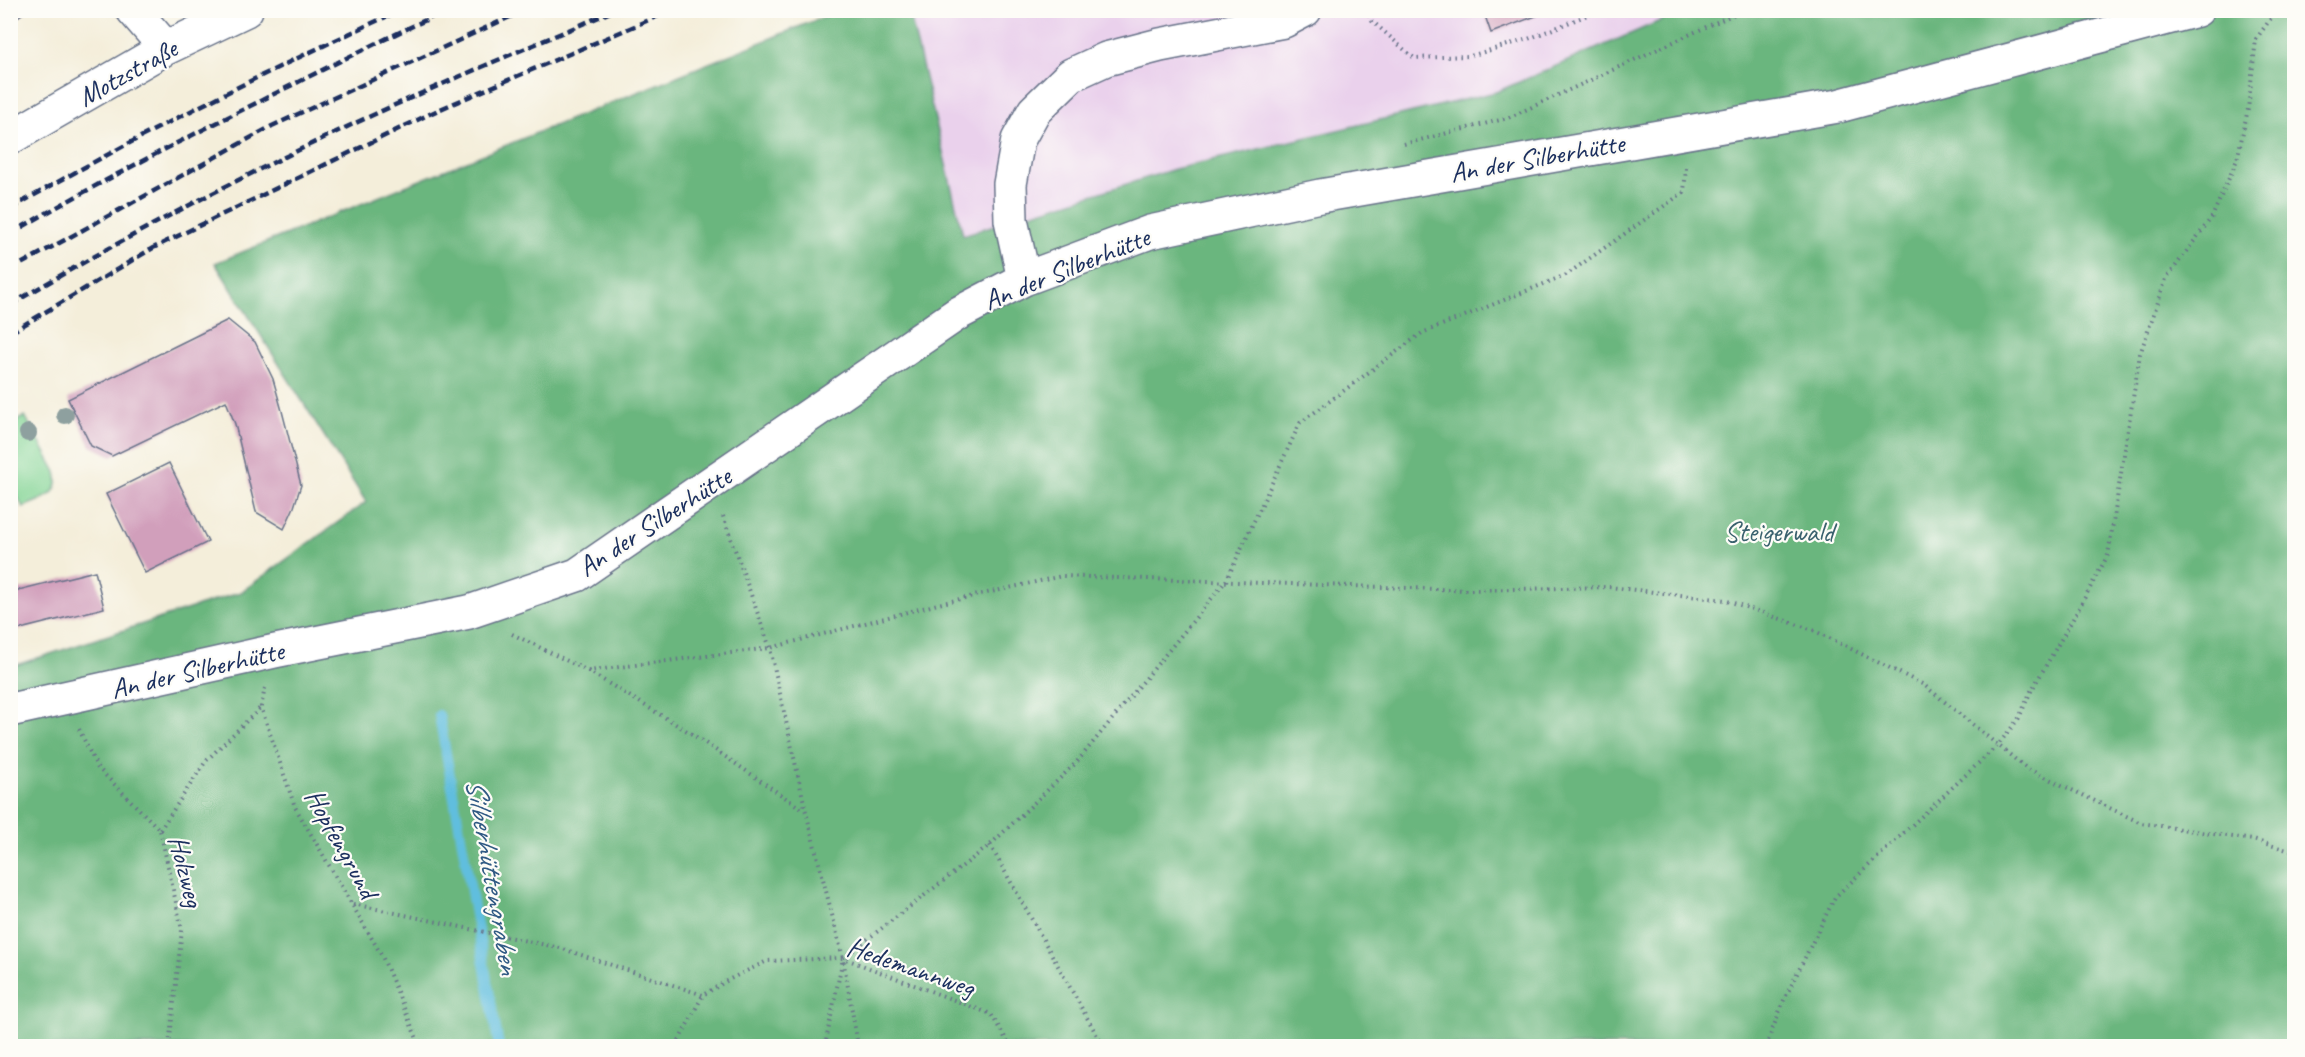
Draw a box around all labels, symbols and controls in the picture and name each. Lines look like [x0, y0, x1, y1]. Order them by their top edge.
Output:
street label: Motzstraße [71, 30, 185, 114]
street label: An der Silberhütte [1447, 125, 1629, 190]
street label: An der Silberhütte [978, 219, 1156, 318]
street label: An der Silberhütte [571, 458, 739, 584]
park label: Steigerwald [1724, 514, 1838, 549]
street label: An der Silberhütte [107, 632, 289, 706]
water label: Silberhüttengraben [457, 776, 529, 979]
street label: Hopfengrund [297, 782, 388, 908]
street label: Holzweg [161, 832, 213, 912]
street label: Hedemannweg [843, 928, 981, 1005]

